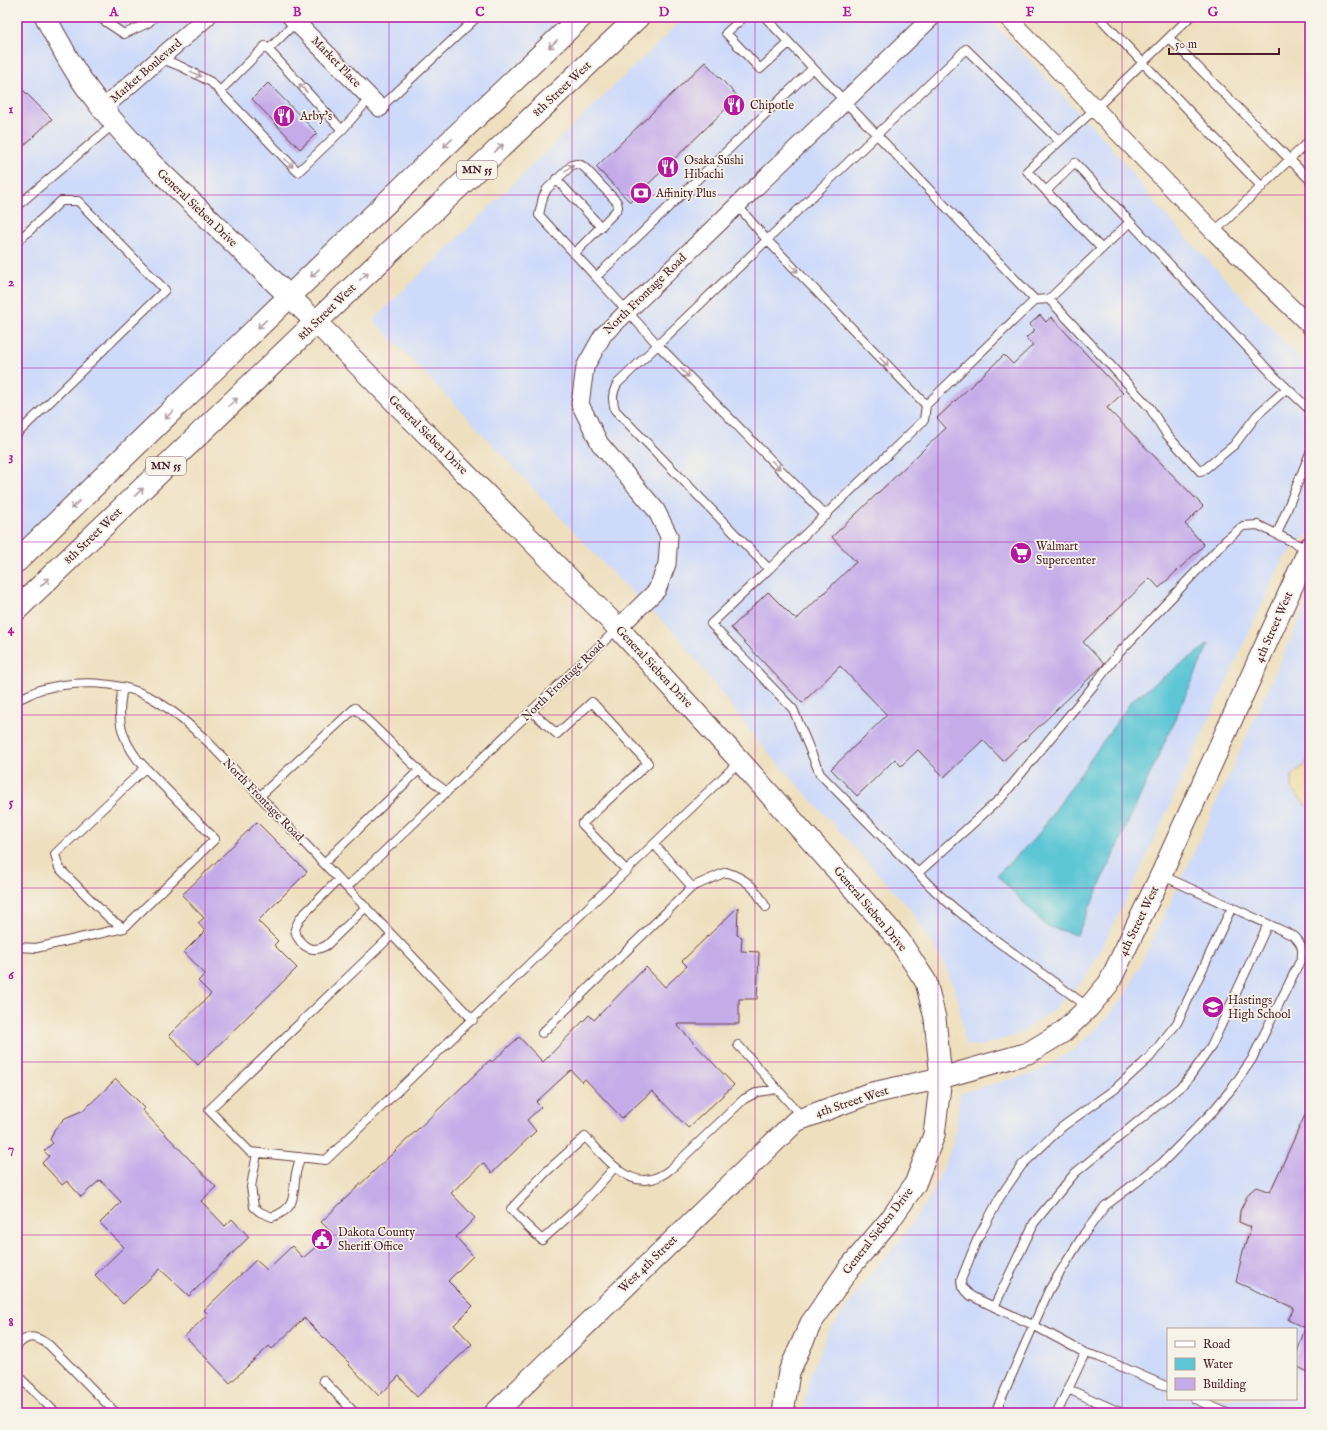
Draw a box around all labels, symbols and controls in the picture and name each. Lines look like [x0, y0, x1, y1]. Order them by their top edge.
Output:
text: A [109, 4, 120, 21]
text: B [293, 4, 302, 21]
text: C [475, 4, 485, 21]
text: D [659, 4, 670, 21]
text: E [842, 4, 852, 21]
text: F [1026, 4, 1035, 21]
text: G [1208, 4, 1219, 21]
scale bar [1169, 30, 1279, 56]
street label: Market Place [308, 33, 364, 91]
street label: Market Boulevard [107, 35, 185, 106]
text: 50 m [1175, 37, 1197, 52]
one-way arrow [548, 39, 558, 49]
street label: 8th Street West [529, 58, 595, 120]
one-way arrow [189, 71, 201, 78]
one-way arrow [298, 82, 307, 93]
restaurant icon: Chipotle [721, 92, 747, 118]
place label: Chipotle [750, 98, 794, 114]
text: 1 [9, 101, 14, 118]
restaurant icon: Arby's [271, 103, 297, 129]
place label: Arby's [299, 109, 332, 124]
one-way arrow [443, 138, 453, 148]
one-way arrow [494, 144, 505, 153]
place label: Osaka Sushi Hibachi [684, 153, 744, 182]
restaurant icon: Osaka Sushi Hibachi [655, 154, 681, 180]
one-way arrow [284, 158, 294, 168]
road number: MN 55 [457, 161, 497, 179]
one-way arrow [564, 164, 575, 173]
street label: General Sieben Drive [154, 166, 241, 251]
bank icon: Affinity Plus [628, 180, 654, 206]
place label: Affinity Plus [655, 186, 716, 201]
street label: North Frontage Road [600, 250, 690, 338]
one-way arrow [789, 263, 799, 273]
one-way arrow [310, 268, 320, 278]
one-way arrow [359, 272, 370, 281]
text: 2 [8, 274, 14, 291]
street label: 8th Street West [295, 281, 359, 343]
one-way arrow [257, 320, 267, 329]
one-way arrow [879, 356, 888, 366]
one-way arrow [680, 368, 690, 378]
street label: General Sieben Drive [385, 392, 471, 478]
one-way arrow [228, 397, 238, 407]
one-way arrow [164, 410, 174, 419]
text: 3 [9, 448, 14, 465]
road number: MN 55 [146, 457, 186, 475]
one-way arrow [771, 460, 781, 470]
one-way arrow [134, 487, 144, 497]
one-way arrow [70, 500, 80, 510]
street label: 8th Street West [61, 505, 125, 567]
place label: Walmart Supercenter [1036, 539, 1096, 569]
supermarket icon: Walmart Supercenter [1008, 540, 1034, 566]
one-way arrow [40, 577, 50, 587]
street label: 4th Street West [1252, 589, 1296, 665]
text: 4 [8, 621, 15, 638]
street label: General Sieben Drive [612, 623, 696, 711]
street label: North Frontage Road [518, 637, 608, 725]
street label: North Frontage Road [219, 755, 307, 845]
text: 5 [9, 794, 14, 811]
street label: General Sieben Drive [830, 864, 910, 955]
street label: 4th Street West [1116, 884, 1162, 958]
text: 6 [8, 967, 14, 984]
place label: Hastings High School [1228, 993, 1292, 1022]
school or university icon: Hastings High School [1200, 994, 1226, 1020]
street label: 4th Street West [813, 1083, 891, 1121]
text: 7 [8, 1141, 14, 1158]
street label: General Sieben Drive [839, 1184, 917, 1277]
place label: Dakota County Sheriff Office [338, 1225, 415, 1254]
public building icon: Dakota County Sheriff Office [309, 1226, 335, 1252]
street label: West 4th Street [615, 1232, 681, 1296]
text: 8 [8, 1314, 14, 1331]
legend [1167, 1328, 1297, 1400]
text: Road [1203, 1337, 1231, 1352]
text: Water [1203, 1357, 1234, 1372]
text: Building [1203, 1377, 1247, 1392]

